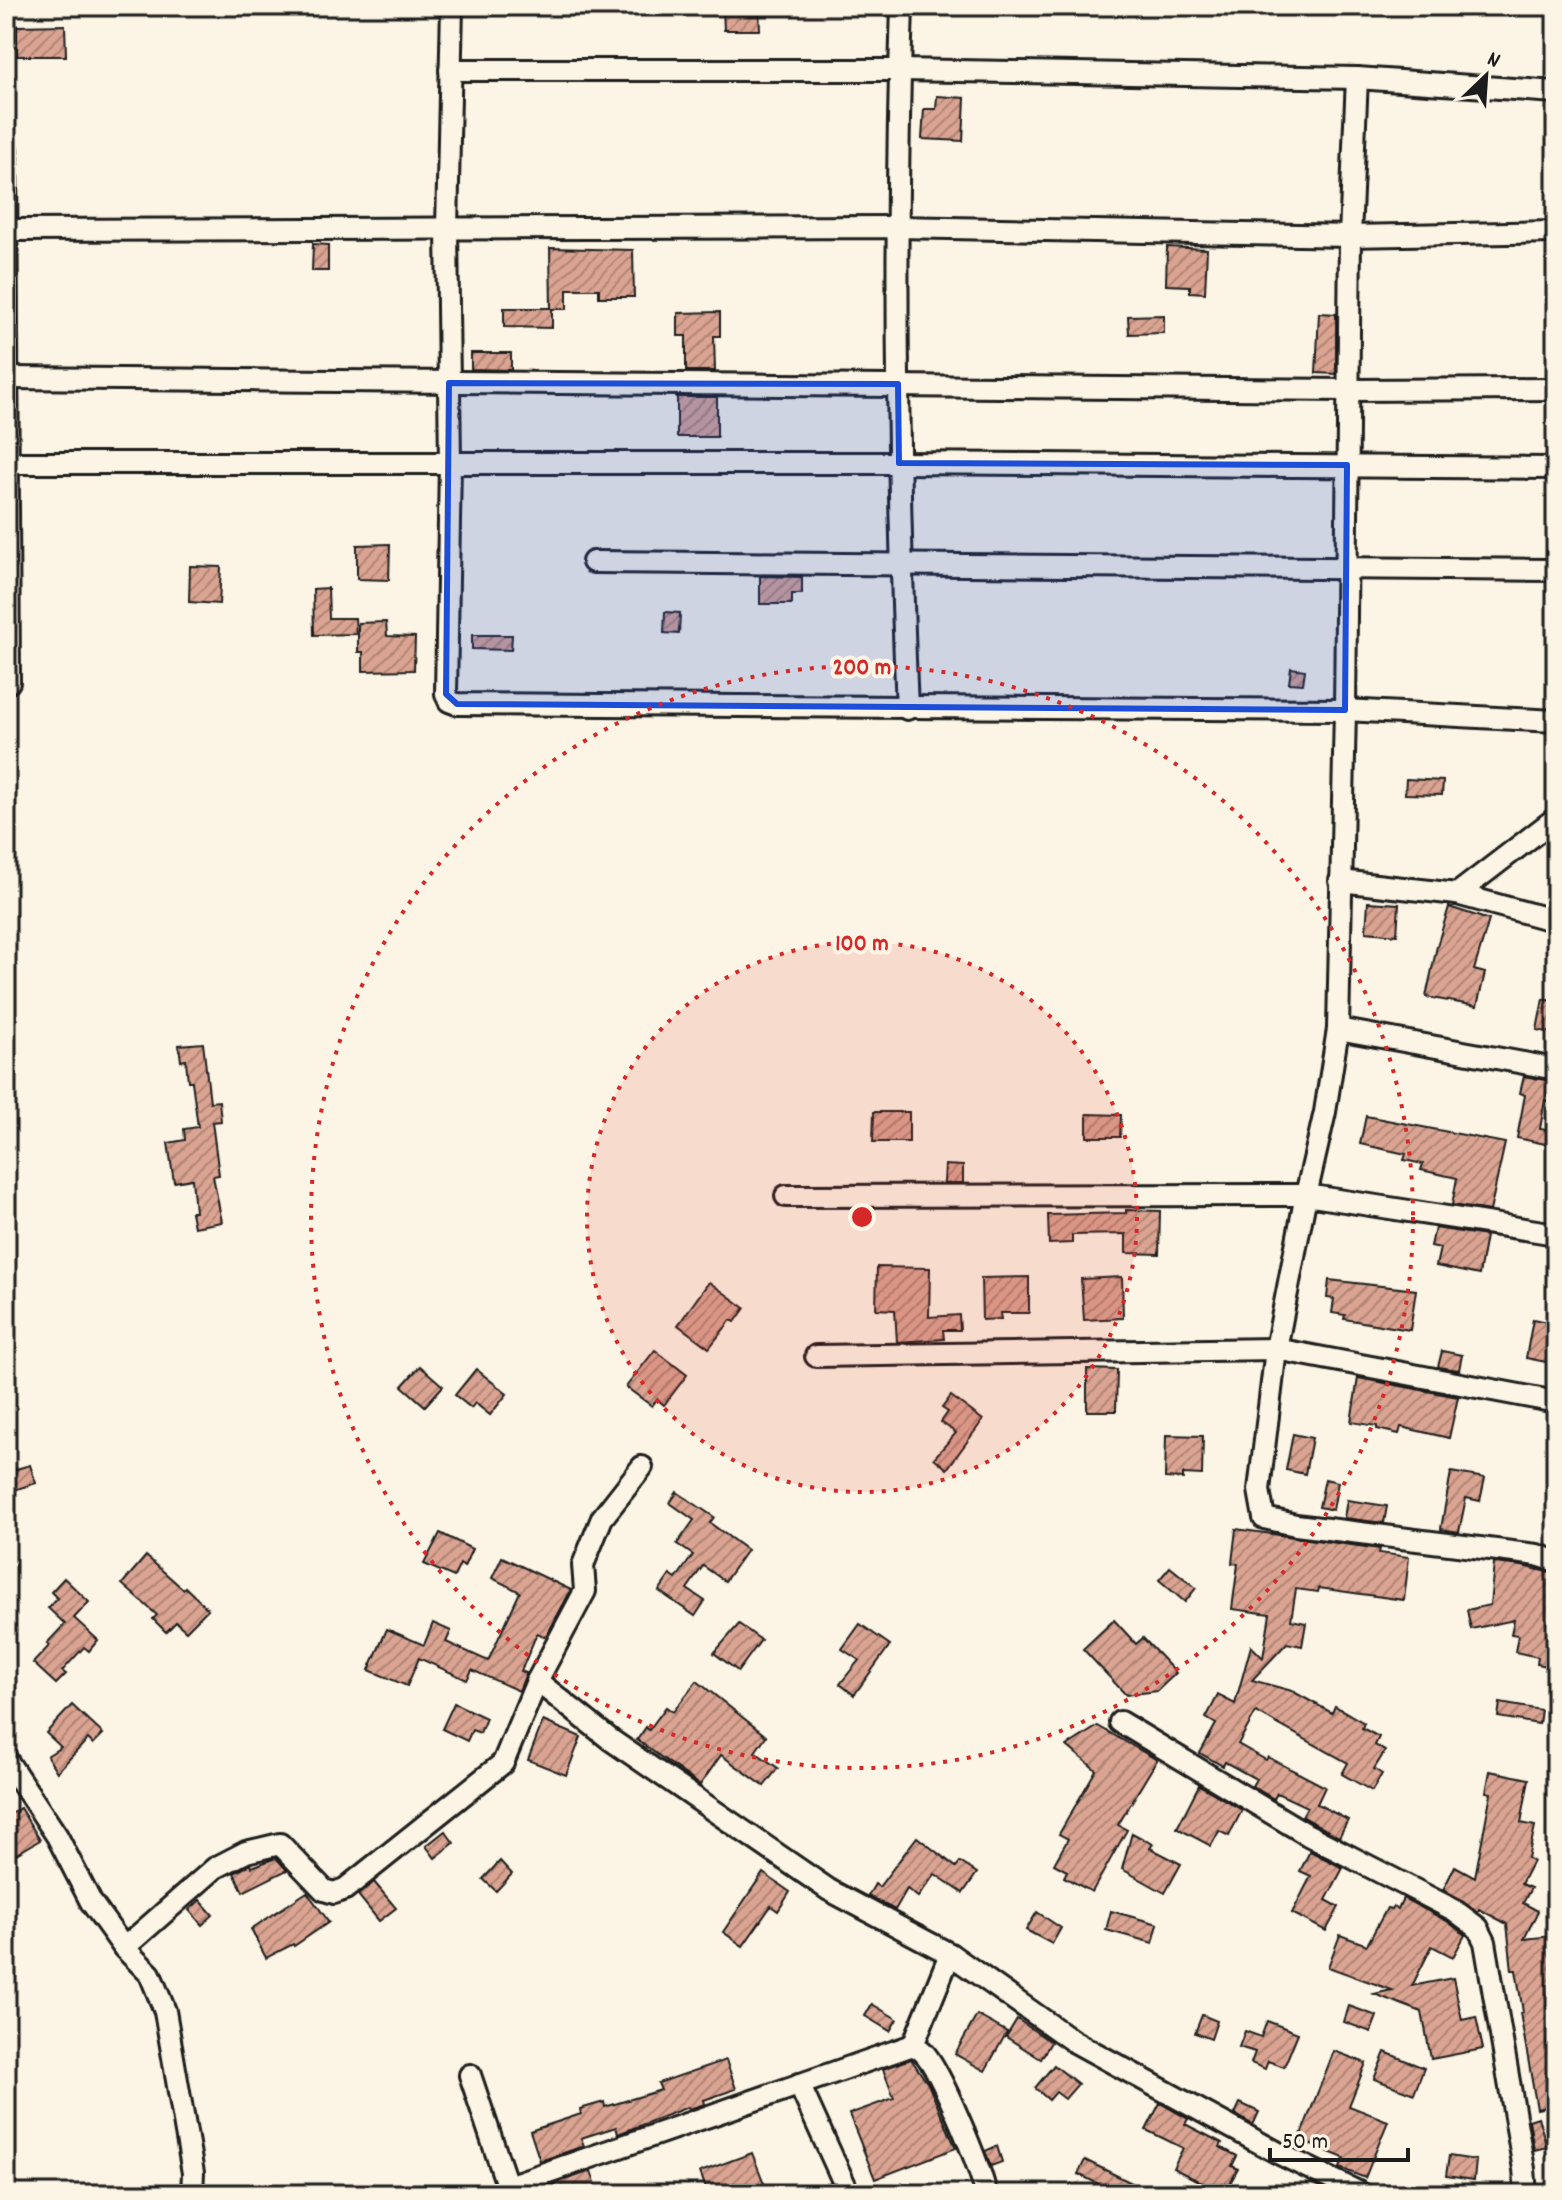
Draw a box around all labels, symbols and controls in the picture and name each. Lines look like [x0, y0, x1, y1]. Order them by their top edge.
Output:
north arrow [1446, 36, 1526, 116]
text: N [1481, 45, 1505, 77]
text: 200 m [833, 652, 891, 686]
text: 100 m [835, 928, 889, 962]
centre of rings [848, 1203, 876, 1231]
scale bar [1270, 2112, 1408, 2162]
text: 50 m [1282, 2126, 1328, 2160]

